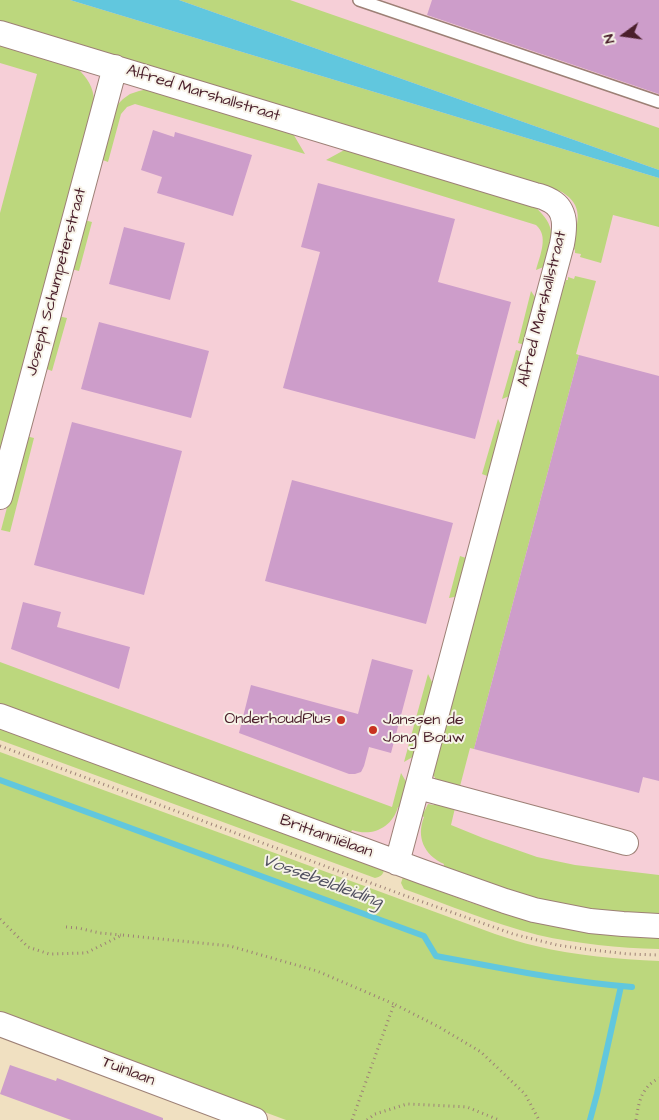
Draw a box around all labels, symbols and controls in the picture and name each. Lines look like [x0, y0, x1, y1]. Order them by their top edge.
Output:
north arrow [599, 10, 649, 60]
text: N [599, 32, 620, 45]
street label: Alfred Marshallstraat [124, 61, 282, 127]
street label: Joseph Schumpeterstraat [23, 186, 91, 378]
street label: Alfred Marshallstraat [514, 229, 572, 389]
place label: OnderhoudPlus [224, 710, 331, 730]
place label: Janssen de Jong Bouw [383, 711, 465, 749]
marker: OnderhoudPlus [335, 714, 347, 726]
marker: Janssen de Jong Bouw [367, 724, 379, 736]
street label: Brittanniëlaan [277, 811, 375, 863]
water label: Vossebeldleiding [259, 850, 385, 914]
street label: Tuinlaan [99, 1053, 157, 1091]

